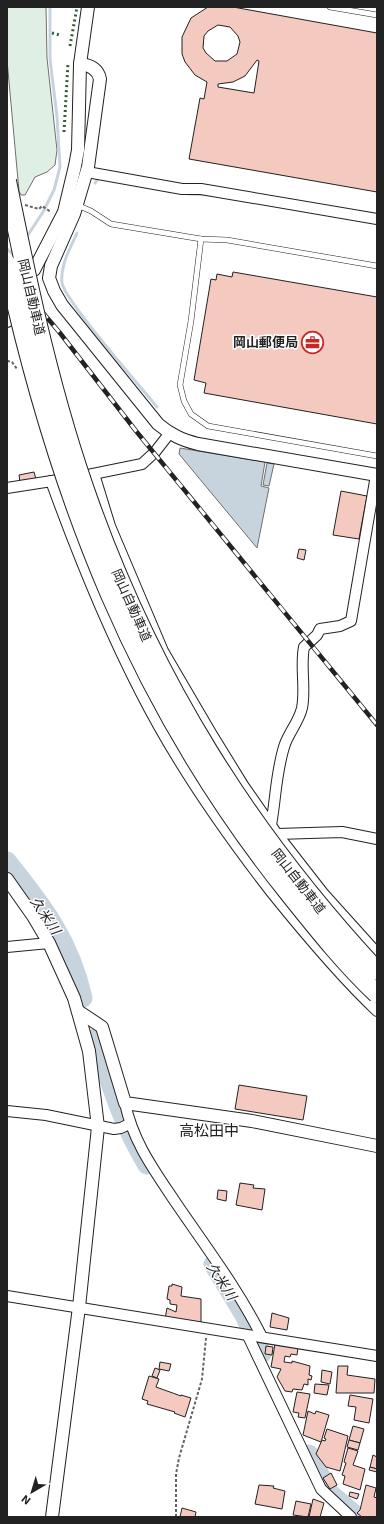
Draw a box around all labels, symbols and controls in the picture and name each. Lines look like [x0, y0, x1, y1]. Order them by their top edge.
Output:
street label: 岡山自動車道 [15, 257, 49, 337]
office icon: 岡山郵便局 [300, 329, 326, 355]
place label: 岡山郵便局 [233, 334, 298, 350]
street label: 岡山自動車道 [109, 566, 155, 644]
street label: 岡山自動車道 [269, 845, 329, 917]
water label: 久米川 [27, 893, 66, 939]
district label: 高松田中 [179, 1121, 239, 1139]
water label: 久米川 [203, 1259, 242, 1305]
north arrow [12, 1472, 52, 1512]
text: N [18, 1493, 33, 1508]

